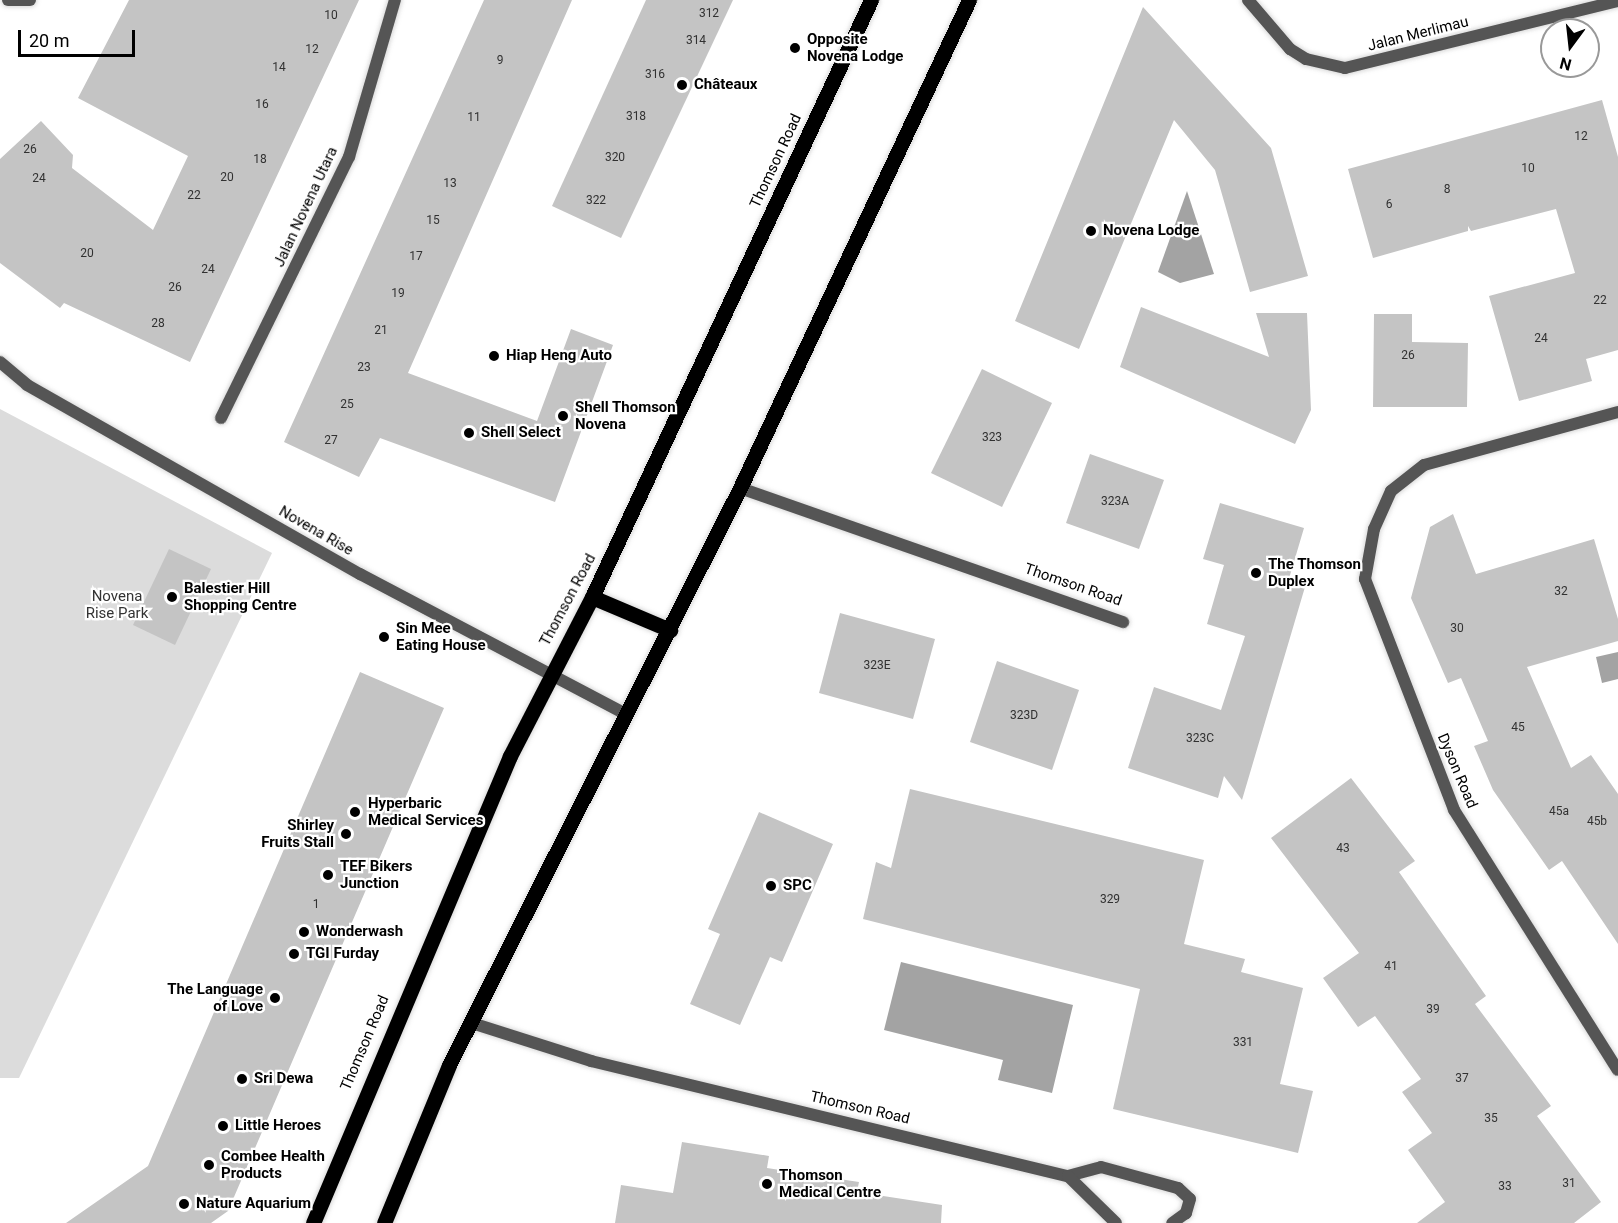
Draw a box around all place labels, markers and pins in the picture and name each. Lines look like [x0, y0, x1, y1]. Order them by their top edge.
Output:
place label: Opposite Novena Lodge [807, 30, 903, 65]
marker: Opposite Novena Lodge [788, 41, 802, 55]
place label: Châteaux [694, 76, 757, 94]
marker: Châteaux [675, 78, 689, 92]
place label: Novena Lodge [1103, 222, 1199, 240]
marker: Novena Lodge [1084, 224, 1098, 238]
place label: Hiap Heng Auto [506, 347, 612, 365]
marker: Hiap Heng Auto [487, 349, 501, 363]
place label: Shell Thomson Novena [575, 398, 676, 433]
marker: Shell Thomson Novena [556, 409, 570, 423]
place label: Shell Select [481, 424, 561, 442]
marker: Shell Select [462, 426, 476, 440]
place label: The Thomson Duplex [1268, 555, 1361, 590]
marker: The Thomson Duplex [1249, 566, 1263, 580]
place label: Balestier Hill Shopping Centre [184, 579, 297, 614]
marker: Balestier Hill Shopping Centre [165, 590, 179, 604]
place label: Sin Mee Eating House [396, 619, 485, 654]
marker: Sin Mee Eating House [377, 630, 391, 644]
place label: Hyperbaric Medical Services [368, 794, 483, 829]
marker: Hyperbaric Medical Services [346, 803, 364, 821]
place label: Shirley Fruits Stall [261, 816, 334, 851]
marker: Shirley Fruits Stall [339, 827, 353, 841]
place label: TEF Bikers Junction [340, 857, 412, 892]
marker: TEF Bikers Junction [321, 868, 335, 882]
place label: SPC [783, 877, 812, 895]
marker: SPC [764, 879, 778, 893]
place label: Wonderwash [316, 923, 403, 941]
marker: Wonderwash [297, 925, 311, 939]
place label: TGI Furday [306, 945, 379, 963]
marker: TGI Furday [287, 947, 301, 961]
place label: The Language of Love [167, 980, 263, 1015]
marker: The Language of Love [268, 991, 282, 1005]
place label: Sri Dewa [254, 1070, 313, 1088]
marker: Sri Dewa [235, 1072, 249, 1086]
place label: Little Heroes [235, 1117, 321, 1135]
marker: Little Heroes [216, 1119, 230, 1133]
place label: Combee Health Products [221, 1147, 325, 1182]
marker: Combee Health Products [202, 1158, 216, 1172]
place label: Thomson Medical Centre [779, 1166, 881, 1201]
marker: Thomson Medical Centre [760, 1177, 774, 1191]
place label: Nature Aquarium [196, 1195, 311, 1213]
marker: Nature Aquarium [177, 1197, 191, 1211]

